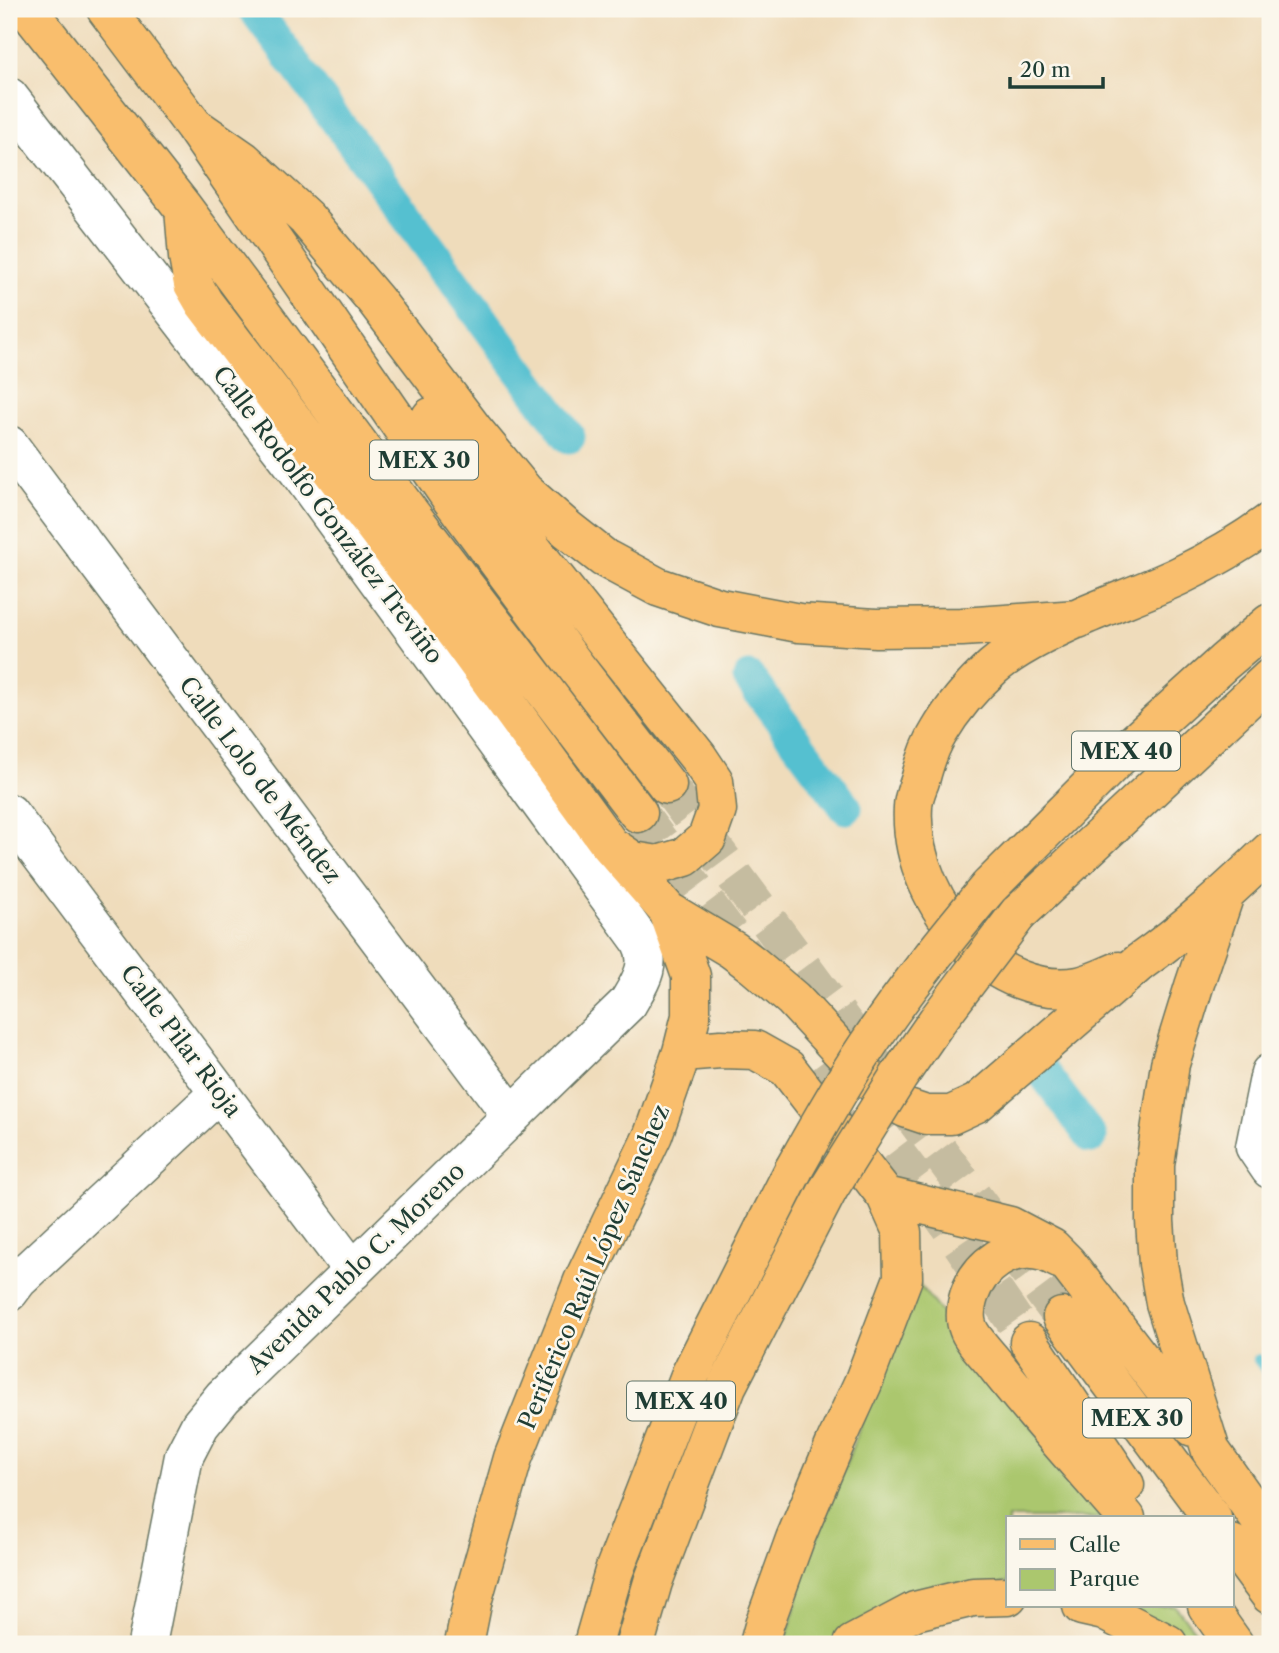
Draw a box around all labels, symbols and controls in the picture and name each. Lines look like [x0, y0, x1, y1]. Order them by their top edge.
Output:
scale bar [1010, 46, 1102, 90]
text: 20 m [1020, 57, 1071, 82]
street label: Calle Rodolfo González Treviño [207, 360, 450, 669]
road number: MEX 30 [370, 440, 478, 480]
street label: Calle Lolo de Méndez [173, 671, 347, 889]
road number: MEX 40 [1072, 732, 1180, 771]
street label: Calle Pilar Rioja [115, 959, 248, 1123]
street label: Periférico Raúl López Sánchez [512, 1100, 675, 1434]
street label: Avenida Pablo C. Moreno [240, 1156, 470, 1380]
road number: MEX 40 [627, 1382, 735, 1420]
road number: MEX 30 [1083, 1399, 1191, 1438]
legend [1006, 1516, 1234, 1608]
text: Calle [1069, 1532, 1121, 1557]
text: Parque [1069, 1566, 1140, 1591]

